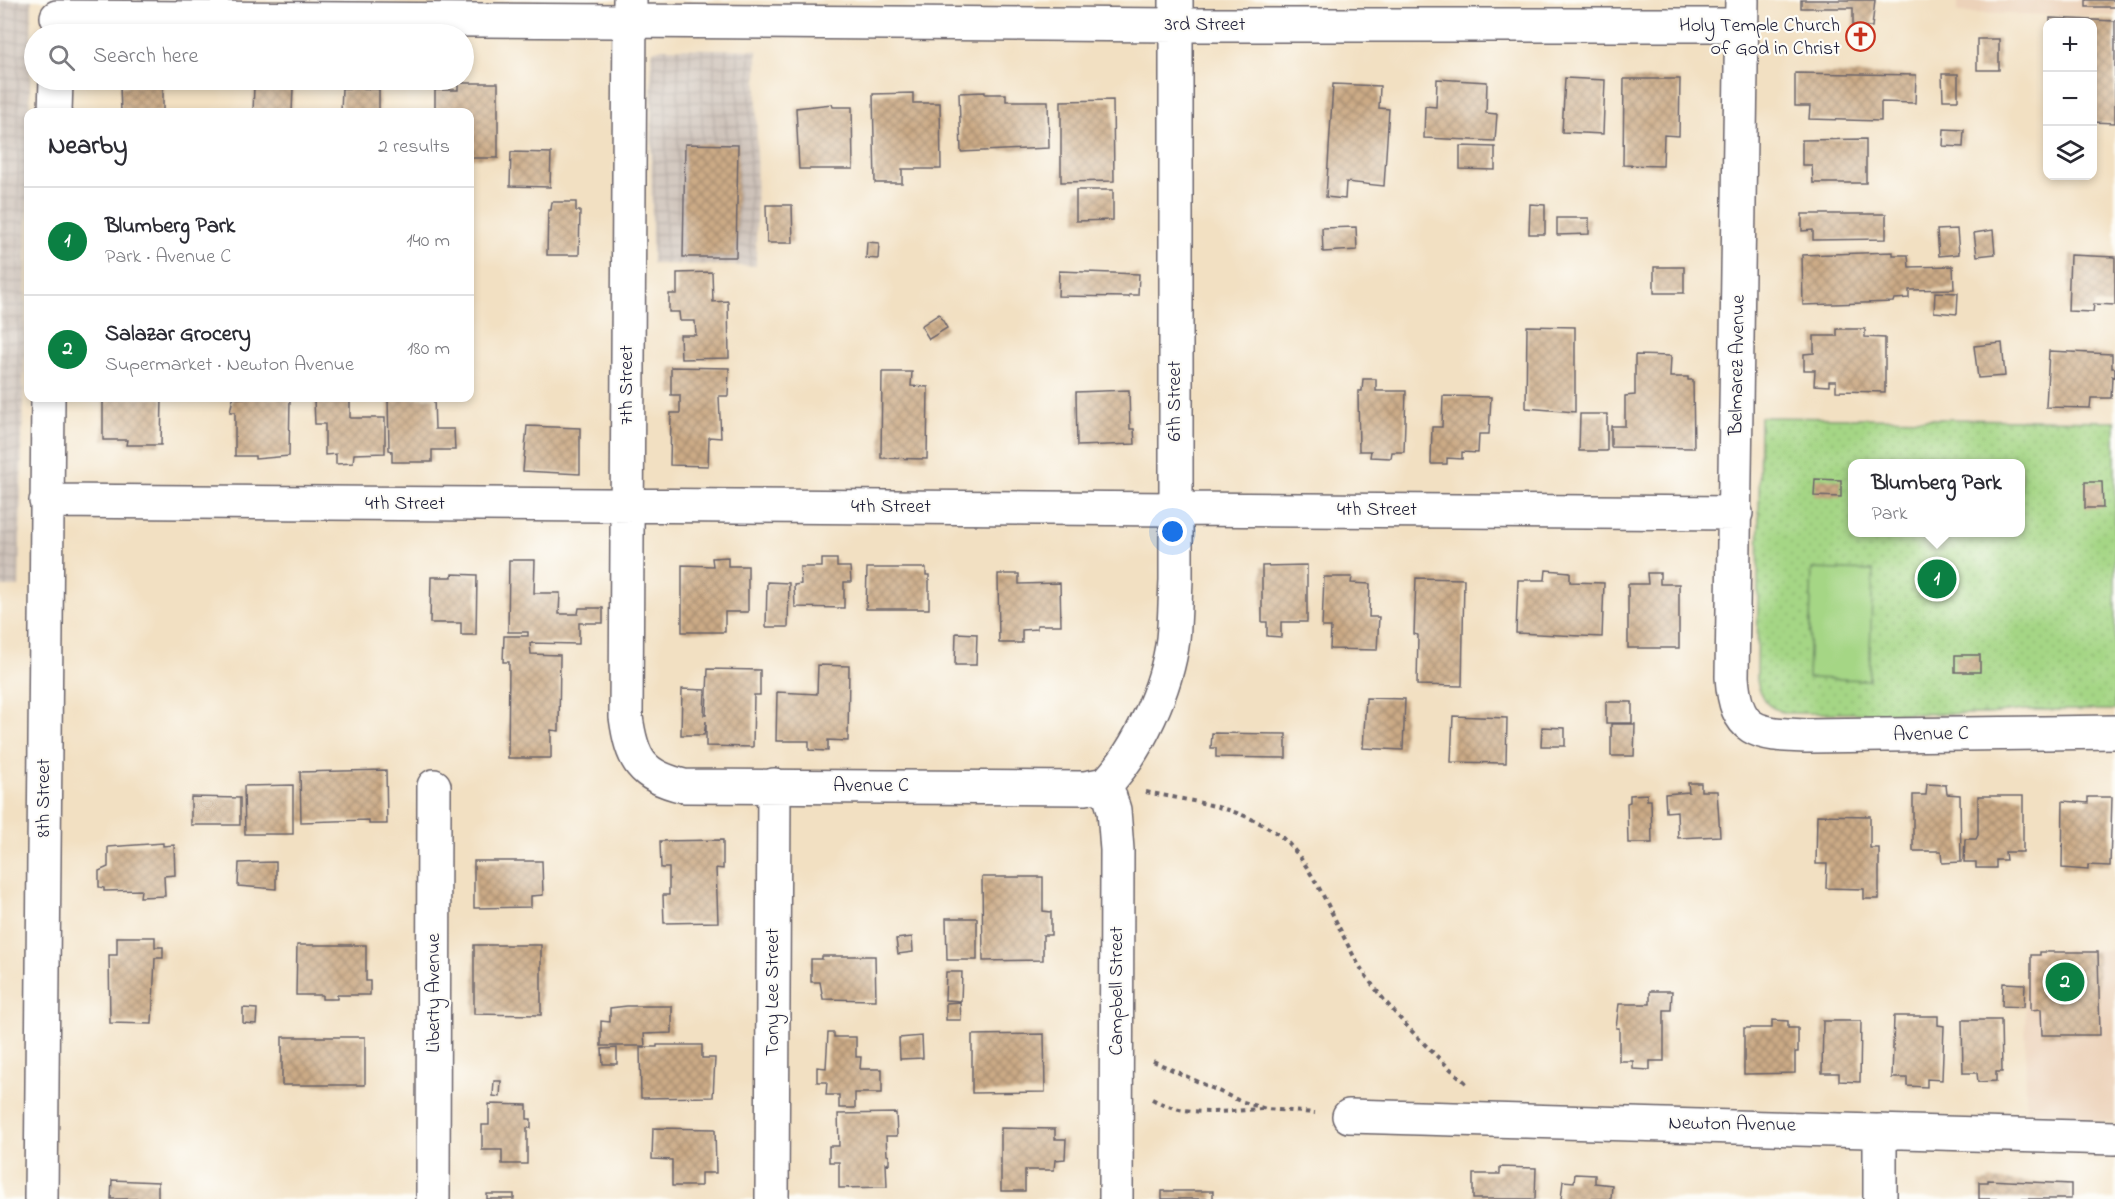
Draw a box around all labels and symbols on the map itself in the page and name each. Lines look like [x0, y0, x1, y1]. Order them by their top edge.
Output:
street label: 3rd Street [1164, 11, 1246, 40]
place label: Holy Temple Church of God in Christ [1679, 12, 1840, 64]
church icon: Holy Temple Church of God in Christ [1845, 21, 1877, 53]
street label: Belmarez Avenue [1722, 295, 1754, 436]
street label: 7th Street [613, 345, 642, 425]
street label: 6th Street [1161, 361, 1190, 441]
street label: 4th Street [365, 490, 445, 519]
street label: 4th Street [851, 493, 931, 522]
street label: 4th Street [1337, 496, 1417, 525]
your location [1158, 517, 1187, 546]
pin: 1 [1918, 556, 1956, 602]
street label: Avenue C [1893, 720, 1969, 750]
street label: 8th Street [30, 758, 59, 838]
street label: Avenue C [833, 772, 909, 801]
street label: Campbell Street [1103, 926, 1132, 1056]
street label: Tony Lee Street [759, 928, 788, 1056]
street label: Liberty Avenue [420, 933, 449, 1053]
pin: 2 [2046, 960, 2084, 1004]
street label: Newton Avenue [1668, 1109, 1796, 1141]

